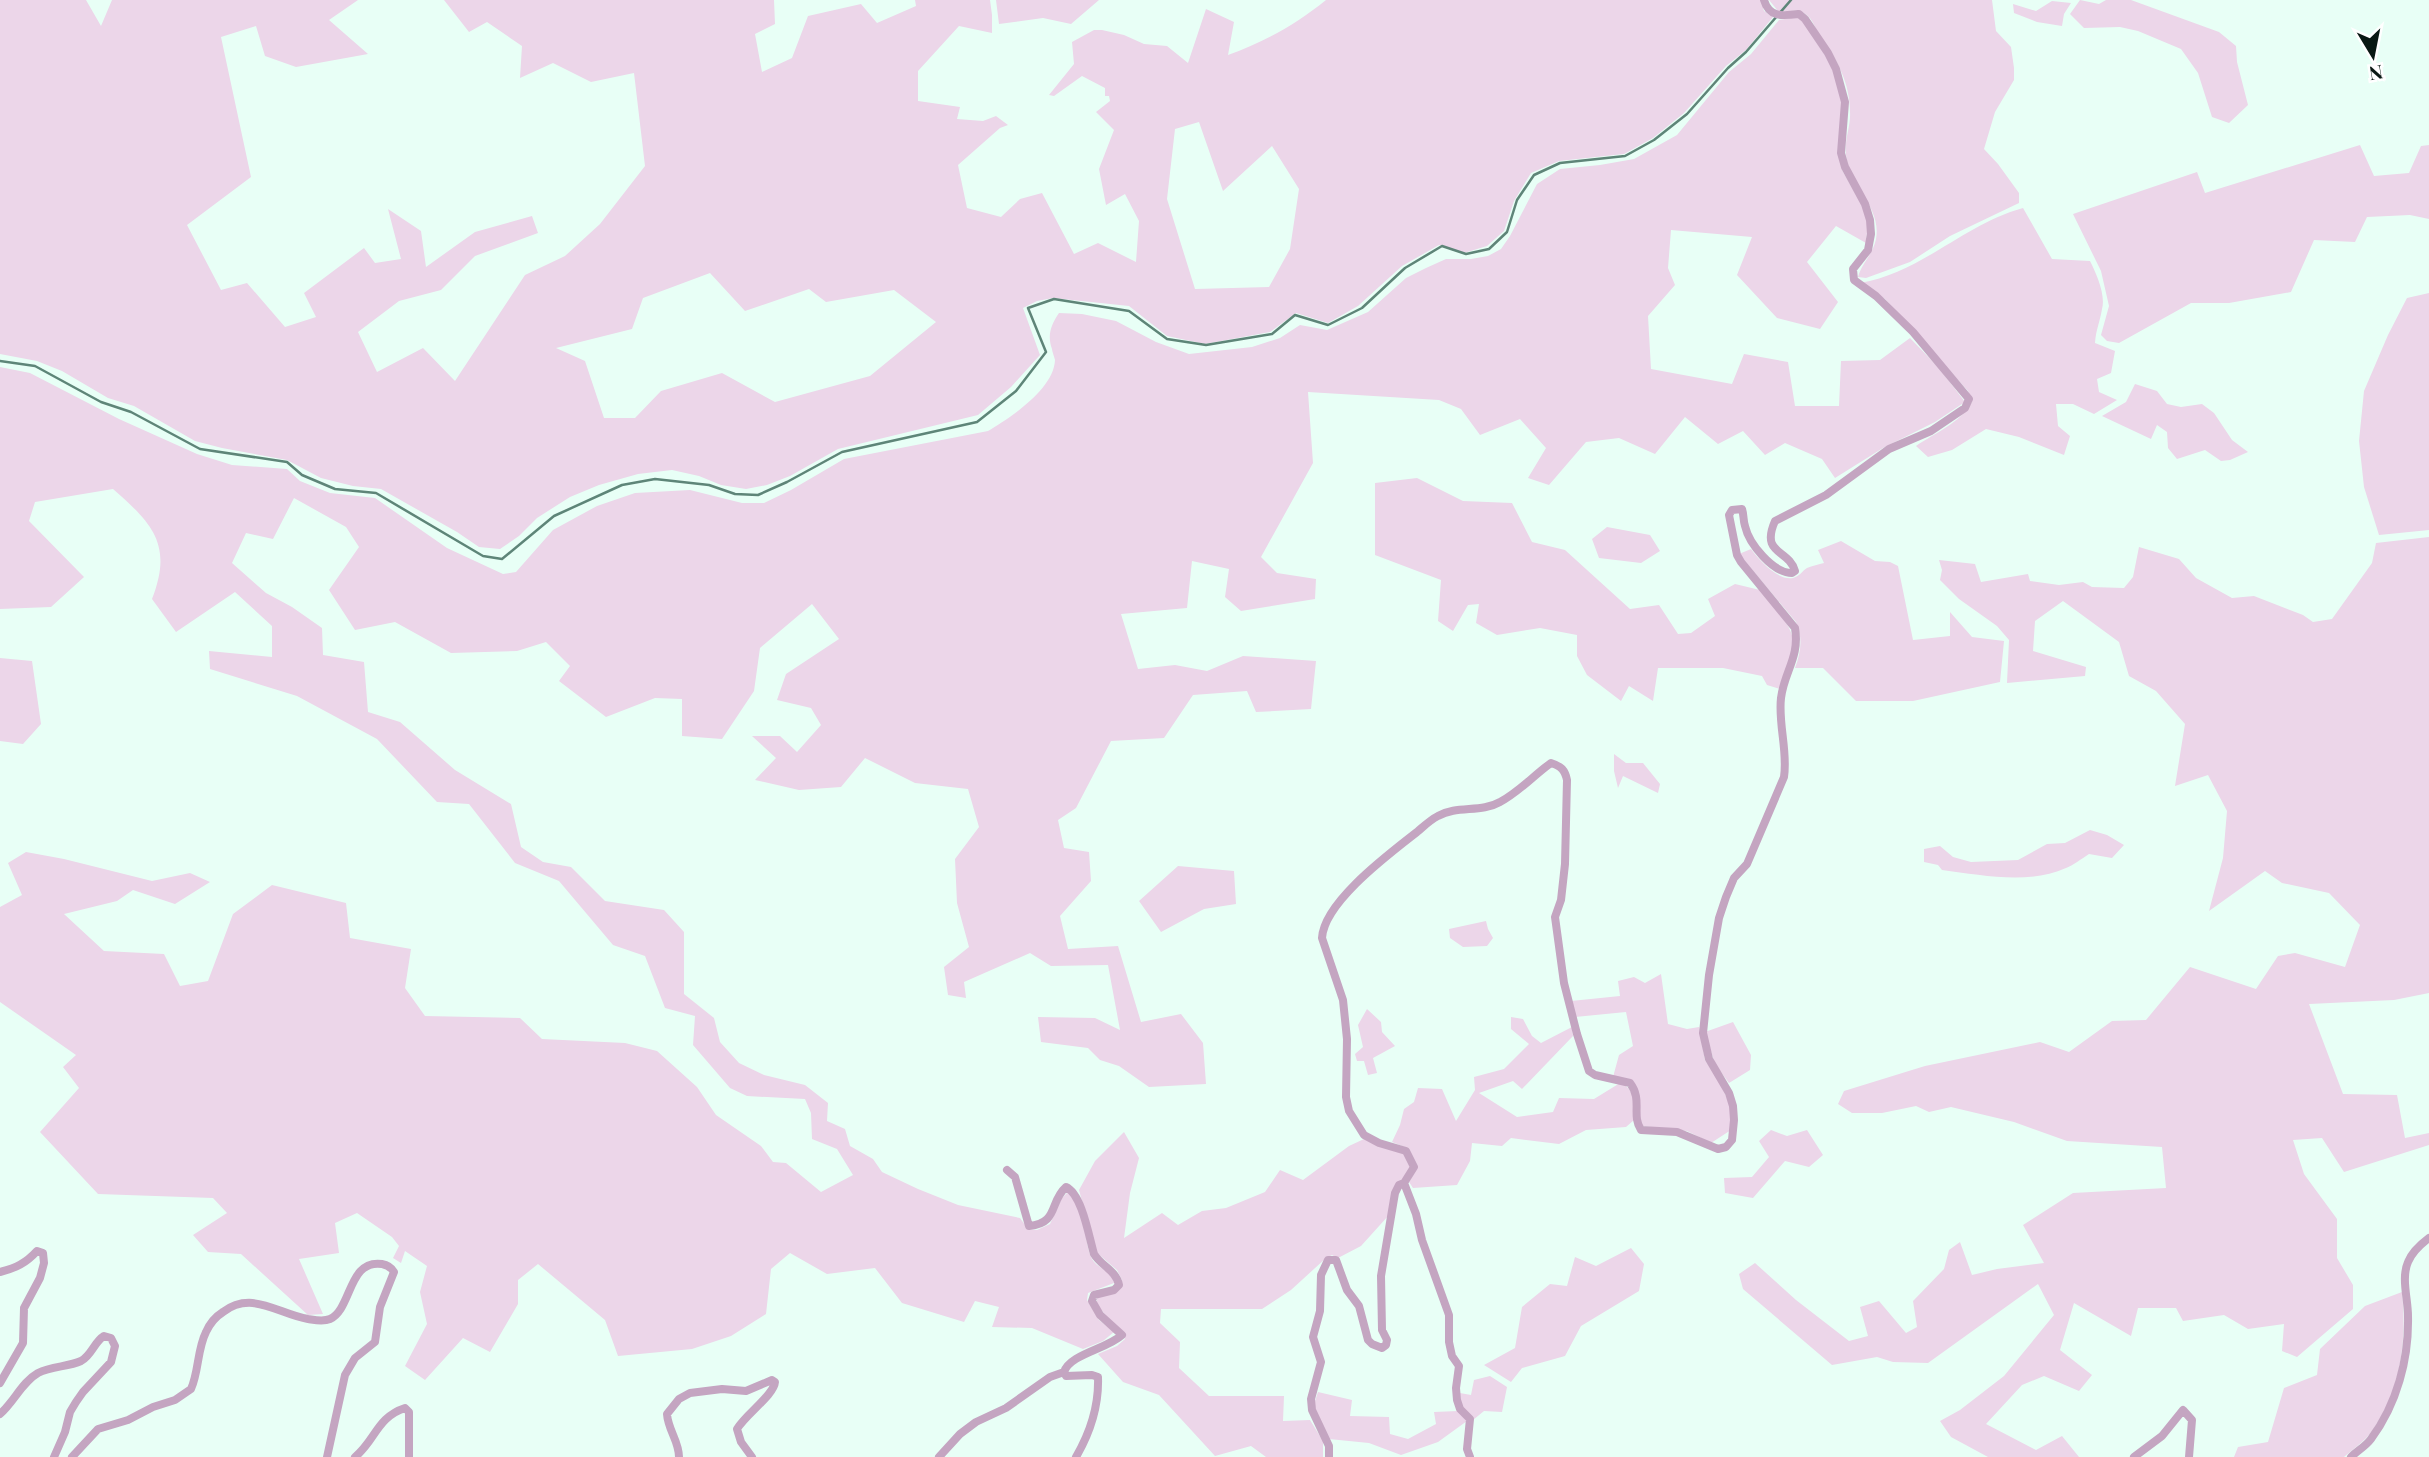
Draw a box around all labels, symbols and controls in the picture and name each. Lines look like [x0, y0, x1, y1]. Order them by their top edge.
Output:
north arrow [2338, 21, 2408, 91]
text: N [2367, 60, 2385, 88]

